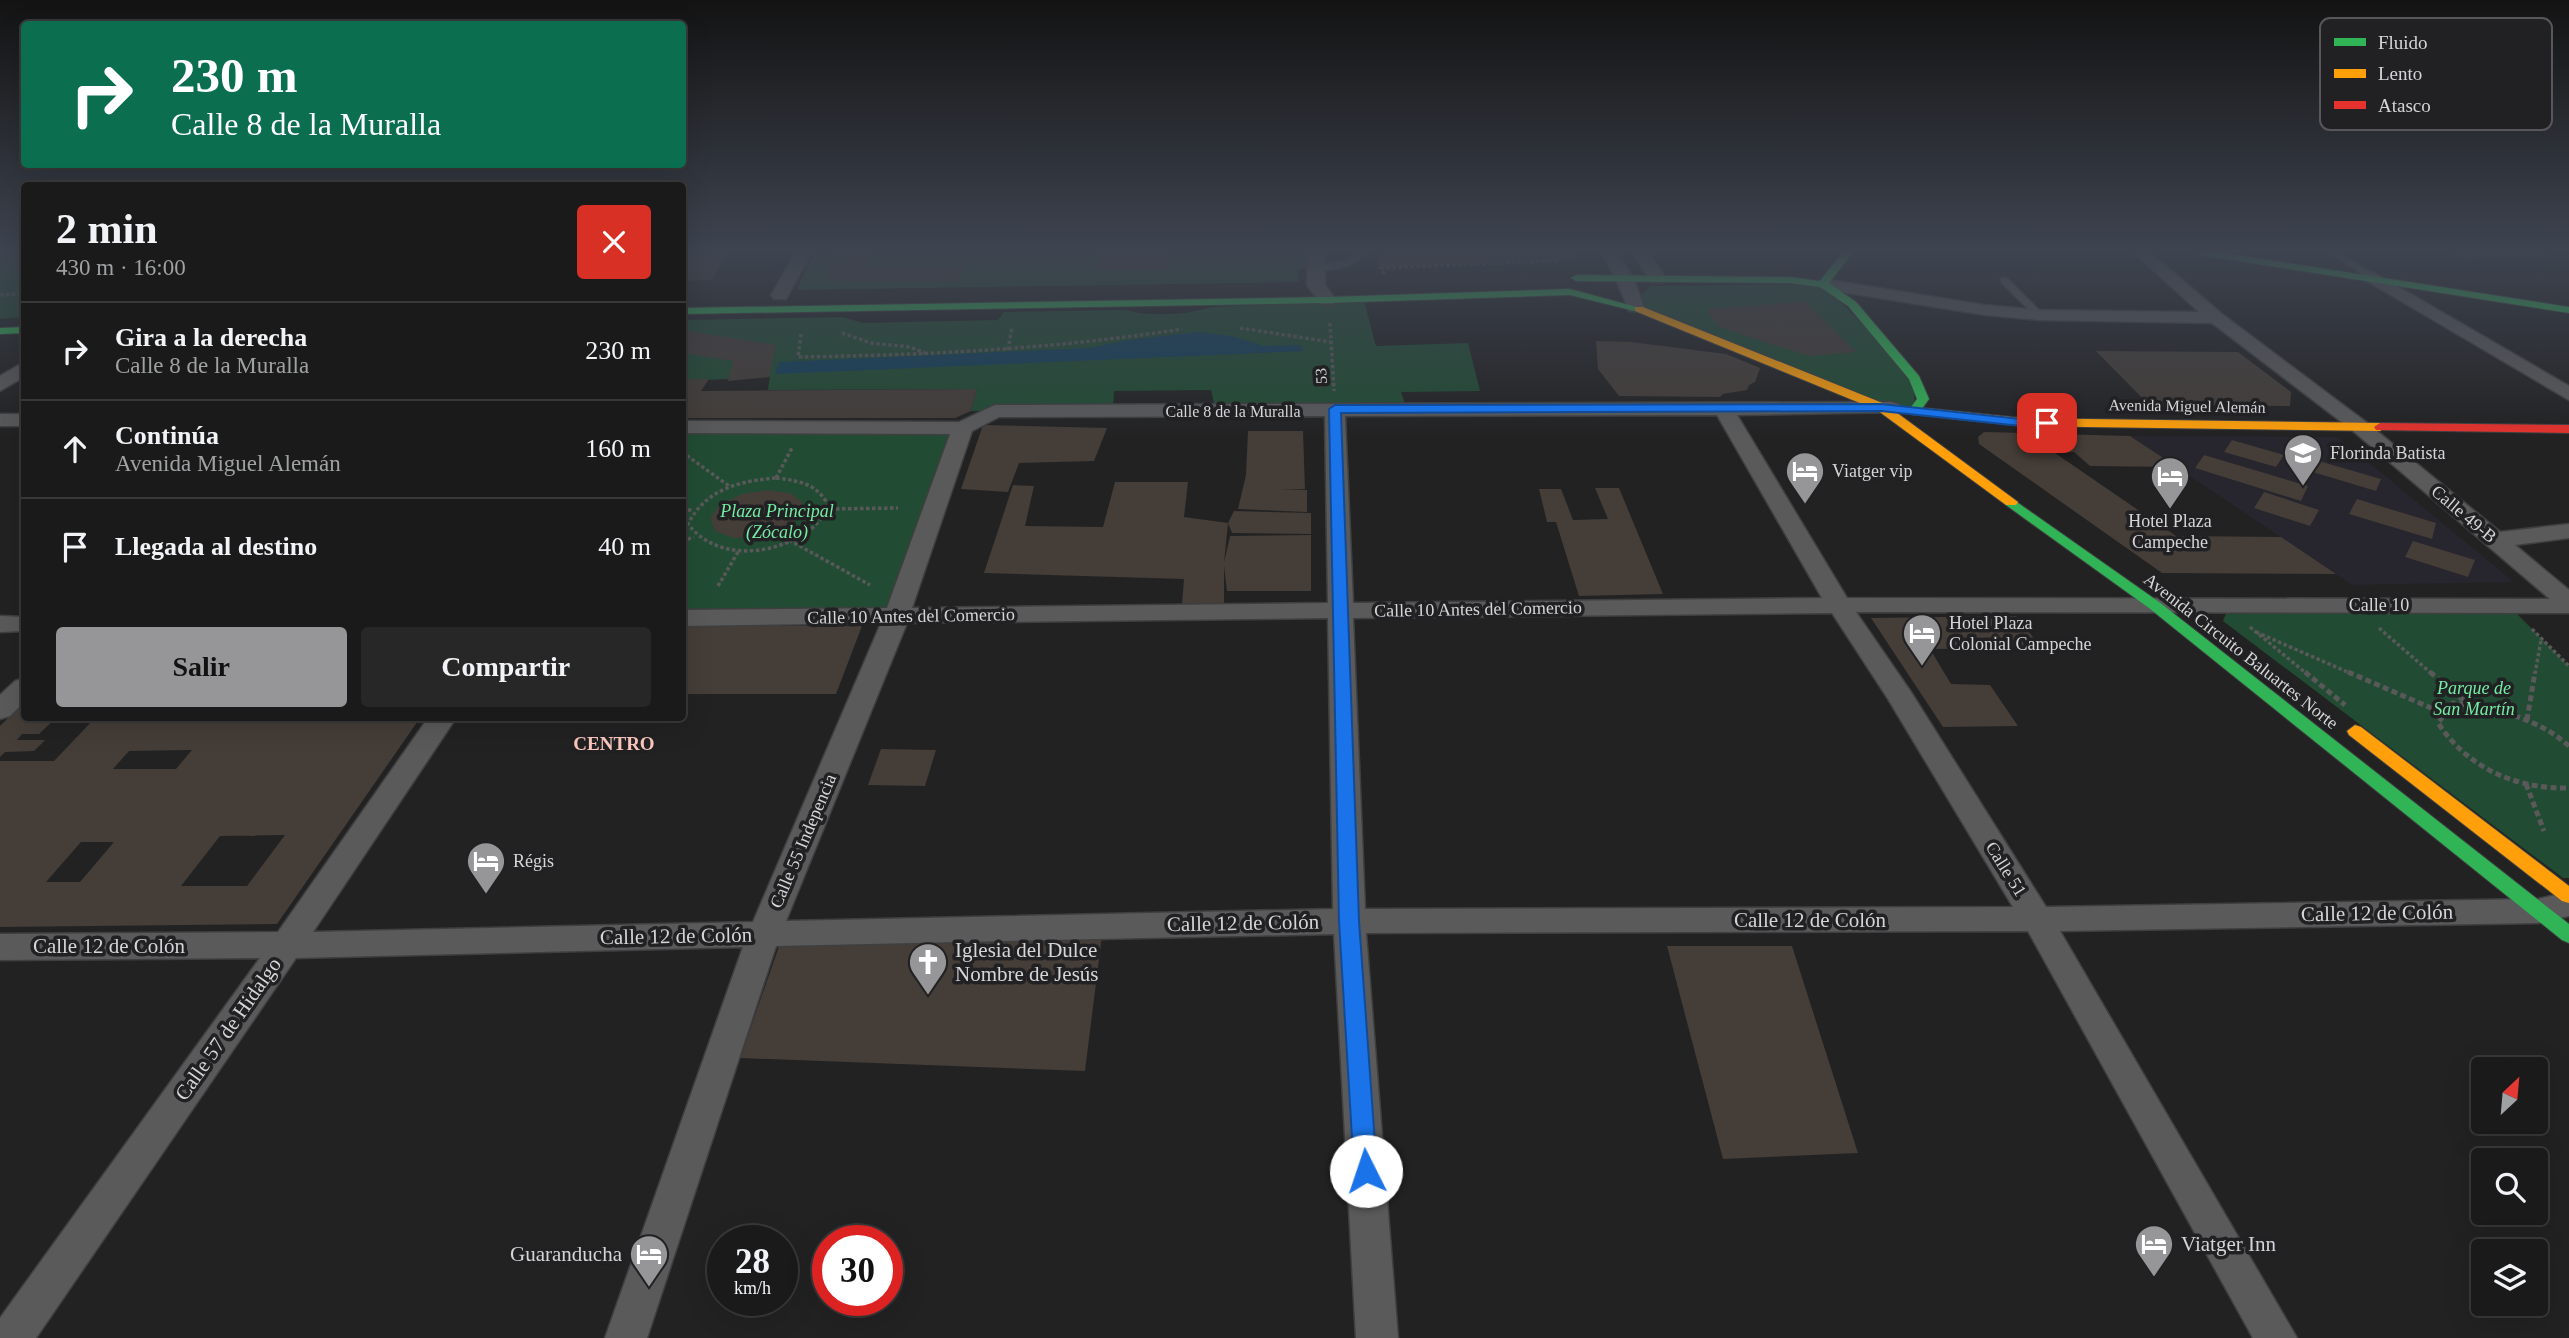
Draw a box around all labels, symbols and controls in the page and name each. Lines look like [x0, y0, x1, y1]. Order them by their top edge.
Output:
legend [2320, 18, 2552, 130]
text: Fluido [2378, 32, 2428, 53]
text: 230 m [171, 48, 298, 103]
icon: right [56, 49, 147, 140]
text: Lento [2378, 63, 2422, 84]
text: Atasco [2378, 95, 2431, 116]
text: Calle 8 de la Muralla [171, 106, 441, 142]
button: close [577, 205, 651, 279]
text: 2 min [56, 206, 158, 252]
text: 430 m · 16:00 [56, 255, 186, 280]
text: Gira a la derecha [115, 323, 307, 352]
icon: right [56, 332, 94, 370]
text: 230 m [585, 336, 651, 365]
text: Calle 8 de la Muralla [115, 353, 309, 378]
street label: 53 [1312, 368, 1330, 384]
pin [2017, 393, 2077, 453]
street label: Avenida Miguel Alemán [2108, 396, 2266, 417]
street label: Calle 8 de la Muralla [1165, 403, 1301, 420]
icon: arrive [2028, 404, 2066, 442]
text: Continúa [115, 421, 219, 450]
icon: ahead [56, 430, 94, 468]
school or university icon: Florinda Batista [2282, 432, 2324, 487]
text: 160 m [585, 434, 651, 463]
place label: Florinda Batista [2330, 443, 2446, 463]
hotel icon: Viatger vip [1784, 450, 1826, 505]
text: Avenida Miguel Alemán [115, 451, 341, 476]
hotel icon: Hotel Plaza Campeche [2149, 455, 2191, 510]
place label: Viatger vip [1832, 461, 1912, 481]
street label: Calle 49-B [2428, 481, 2500, 547]
park label: Plaza Principal (Zócalo) [719, 501, 834, 543]
place label: Hotel Plaza Campeche [2128, 511, 2212, 552]
icon: arrive [56, 528, 94, 566]
text: Llegada al destino [115, 532, 317, 561]
text: 40 m [598, 532, 651, 561]
street label: Avenida Circuito Baluartes Norte [2140, 569, 2342, 733]
street label: Calle 10 [2349, 595, 2409, 615]
street label: Calle 10 Antes del Comercio [1374, 597, 1582, 621]
street label: Calle 10 Antes del Comercio [807, 604, 1015, 628]
hotel icon: Hotel Plaza Colonial Campeche [1901, 612, 1943, 667]
place label: Hotel Plaza Colonial Campeche [1949, 613, 2091, 654]
button: Salir [56, 627, 347, 707]
button: Compartir [361, 627, 651, 707]
park label: Parque de San Martín [2433, 678, 2515, 719]
district label: CENTRO [573, 733, 655, 754]
street label: Calle 55 Indepencia [766, 771, 840, 911]
street label: Calle 51 [1981, 838, 2031, 900]
hotel icon: Régis [465, 840, 507, 895]
place label: Régis [513, 851, 554, 871]
street label: Calle 12 de Colón [2301, 900, 2454, 926]
street label: Calle 12 de Colón [1734, 908, 1887, 932]
street label: Calle 12 de Colón [1167, 910, 1320, 936]
street label: Calle 12 de Colón [600, 923, 753, 949]
street label: Calle 12 de Colón [33, 934, 186, 958]
place label: Iglesia del Dulce Nombre de Jesús [955, 938, 1098, 986]
church icon: Iglesia del Dulce Nombre de Jesús [907, 941, 949, 996]
street label: Calle 57 de Hidalgo [170, 953, 286, 1105]
north arrow [2471, 1057, 2548, 1134]
map controls [2471, 1057, 2548, 1316]
position arrow [1329, 1134, 1403, 1208]
button: search [2471, 1148, 2548, 1225]
hotel icon: Viatger Inn [2133, 1223, 2175, 1278]
speed limit sign: 30 [812, 1225, 903, 1316]
place label: Viatger Inn [2181, 1232, 2276, 1256]
hotel icon: Guaranducha [628, 1233, 670, 1288]
button: layers [2471, 1239, 2548, 1316]
place label: Guaranducha [510, 1242, 623, 1266]
text: 28 [735, 1242, 770, 1281]
text: km/h [734, 1278, 771, 1298]

